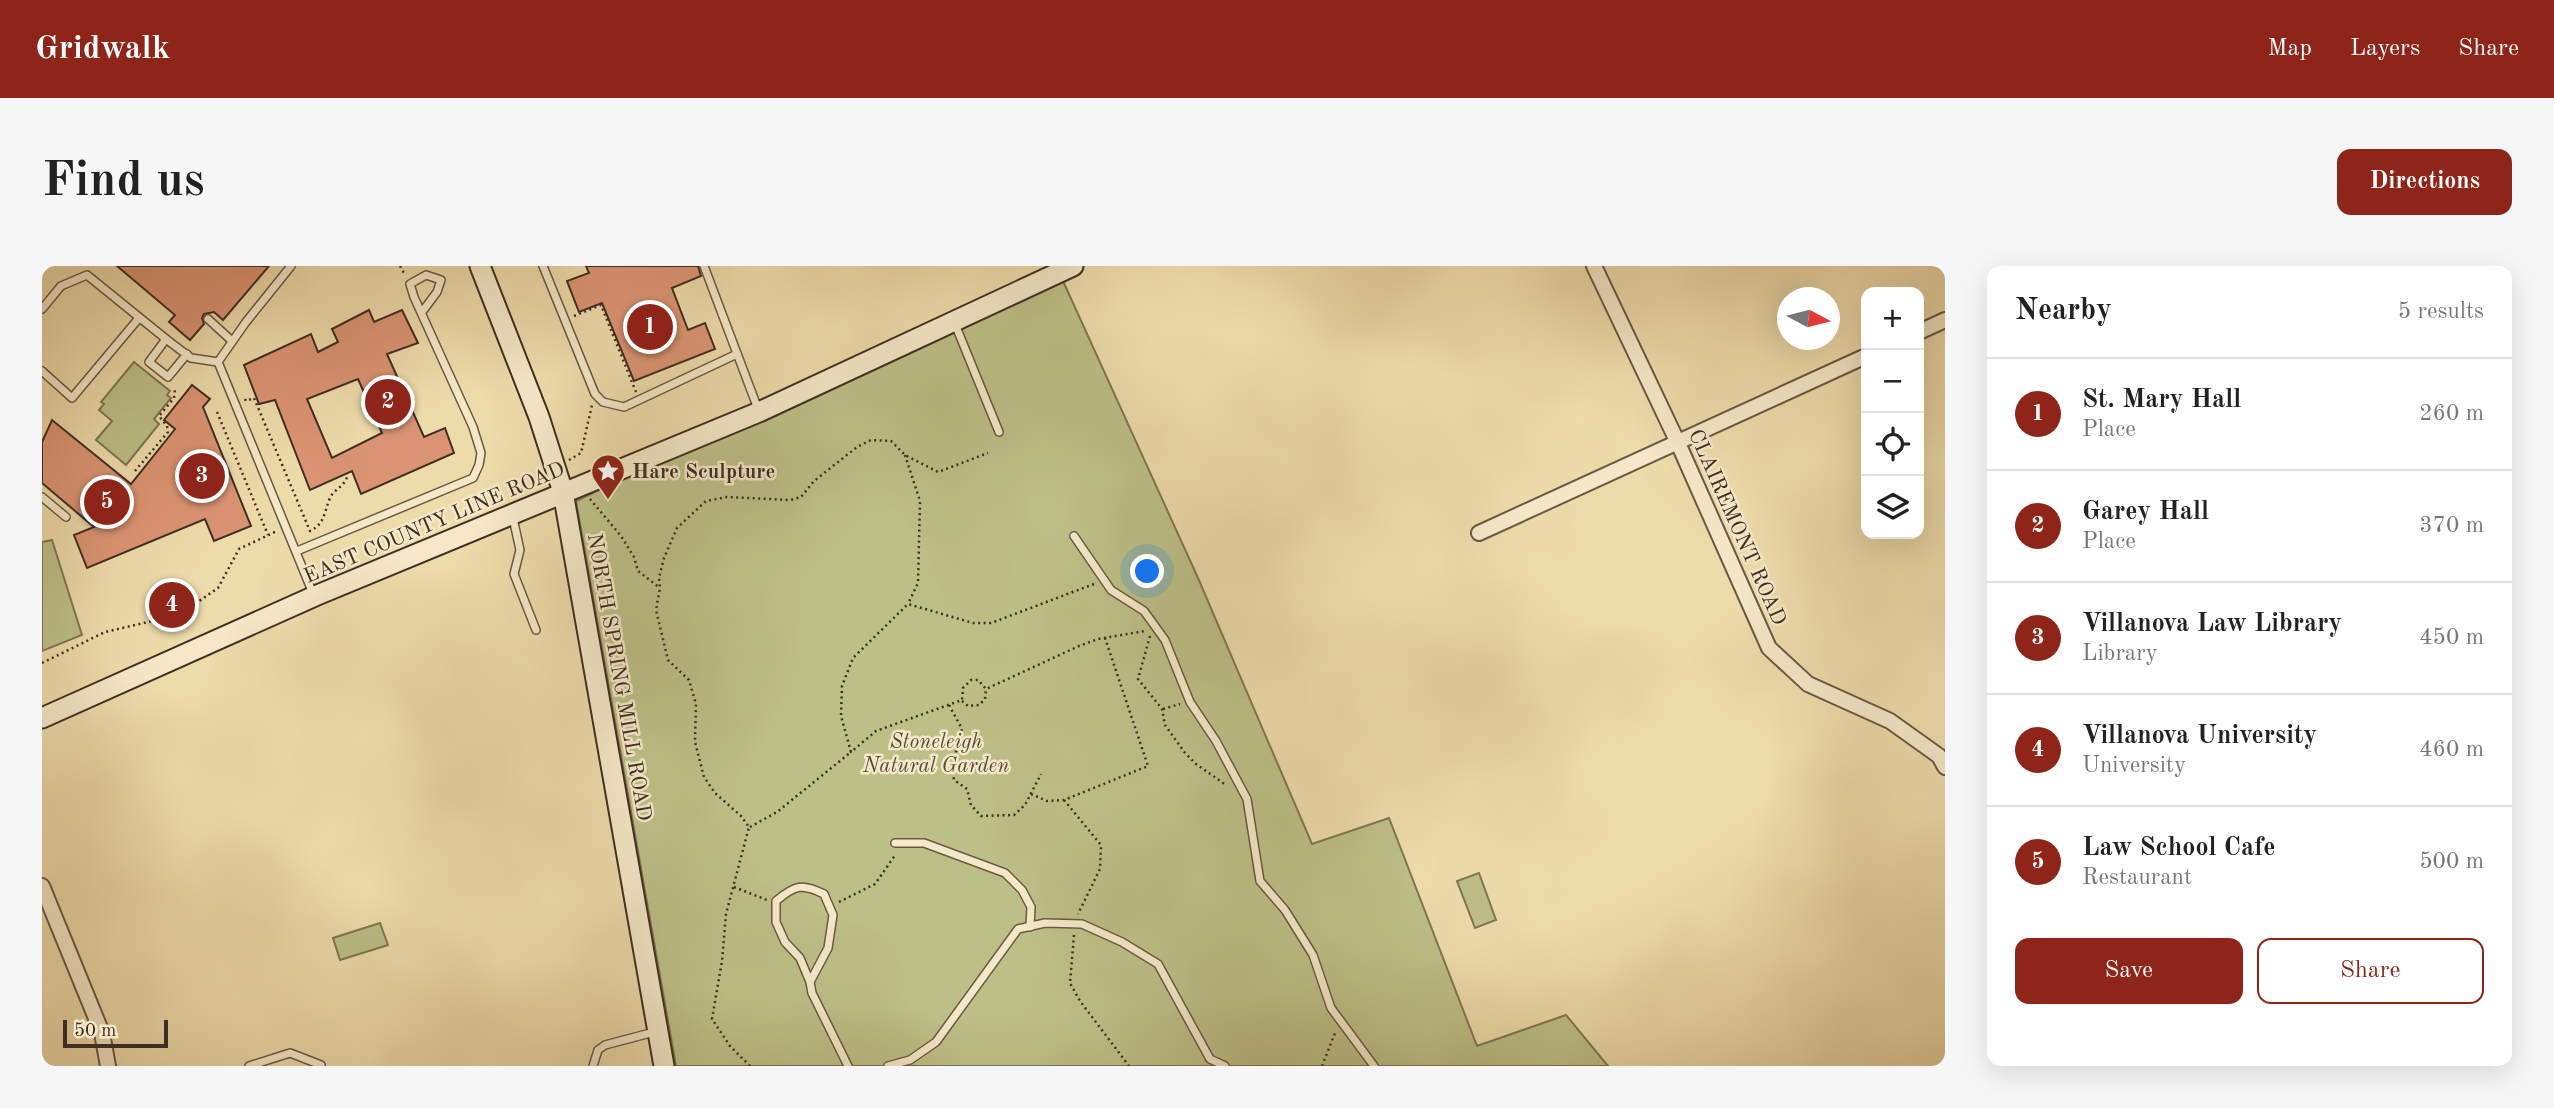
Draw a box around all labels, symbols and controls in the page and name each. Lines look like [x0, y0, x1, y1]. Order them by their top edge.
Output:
text: Gridwalk [35, 33, 170, 66]
text: Map [2268, 37, 2312, 61]
text: Layers [2350, 37, 2420, 61]
text: Share [2458, 37, 2519, 61]
button: Directions [2337, 149, 2512, 215]
text: Find us [42, 158, 205, 207]
north arrow [1777, 287, 1840, 350]
map controls [1861, 287, 1924, 539]
button: + [1861, 287, 1924, 350]
text: Nearby [2015, 296, 2112, 326]
text: 5 results [2398, 300, 2484, 323]
pin: 1 [627, 301, 673, 353]
button: − [1861, 350, 1924, 413]
pin: 2 [365, 376, 411, 428]
text: St. Mary Hall [2082, 387, 2241, 413]
text: 1 [2031, 402, 2045, 425]
text: 260 m [2419, 402, 2484, 425]
button: locate [1861, 413, 1924, 476]
text: Place [2082, 418, 2136, 441]
street label: CLAIREMONT ROAD [1684, 426, 1789, 629]
pin: 3 [179, 450, 225, 502]
place icon: Hare Sculpture [589, 452, 627, 501]
street label: EAST COUNTY LINE ROAD [301, 459, 568, 588]
place label: Hare Sculpture [632, 462, 775, 483]
pin: 5 [84, 476, 130, 528]
button: layers [1861, 476, 1924, 539]
text: Garey Hall [2082, 499, 2209, 525]
text: 2 [2031, 514, 2045, 537]
text: 370 m [2419, 514, 2484, 537]
text: Place [2082, 530, 2136, 553]
street label: NORTH SPRING MILL ROAD [583, 532, 654, 823]
your location [1130, 554, 1164, 588]
pin: 4 [149, 579, 195, 631]
text: Villanova Law Library [2082, 611, 2342, 637]
text: 3 [2031, 626, 2045, 649]
text: 450 m [2419, 626, 2484, 649]
text: Library [2082, 642, 2158, 665]
text: Villanova University [2082, 723, 2317, 749]
park label: Stoneleigh Natural Garden [862, 732, 1009, 777]
text: 4 [2031, 738, 2045, 761]
text: 460 m [2419, 738, 2484, 761]
text: University [2082, 754, 2186, 777]
text: Law School Cafe [2082, 835, 2276, 861]
text: 5 [2031, 850, 2045, 873]
text: 500 m [2419, 850, 2484, 873]
text: Restaurant [2082, 866, 2192, 889]
button: Save [2015, 938, 2243, 1004]
button: Share [2257, 938, 2484, 1004]
scale bar [63, 1017, 168, 1049]
text: 50 m [74, 1022, 116, 1041]

